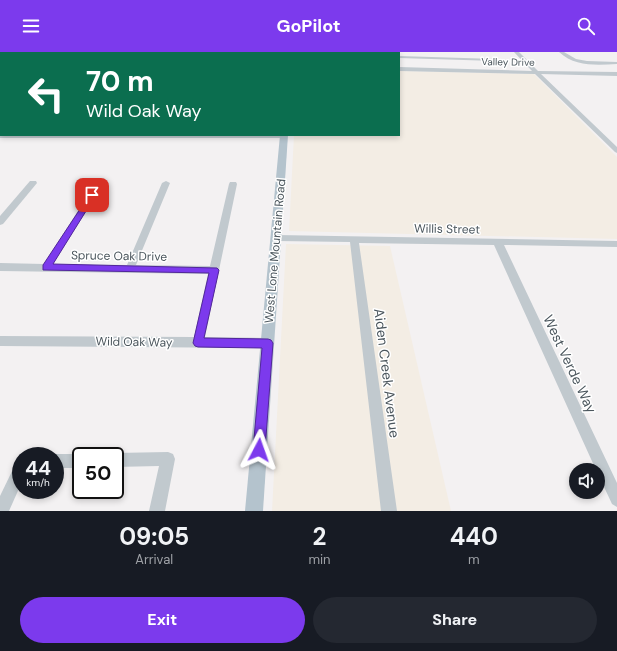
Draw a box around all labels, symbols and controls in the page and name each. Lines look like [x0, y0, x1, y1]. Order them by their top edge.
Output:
text: GoPilot [276, 14, 341, 38]
icon: menu [20, 15, 42, 37]
icon: search [575, 15, 597, 37]
street label: Valley Drive [481, 55, 535, 69]
text: 70 m [86, 63, 154, 100]
icon: left [20, 68, 72, 120]
text: Wild Oak Way [86, 99, 202, 123]
pin [75, 178, 109, 212]
street label: West Lone Mountain Road [261, 178, 289, 324]
icon: arrive [81, 184, 103, 206]
street label: Willis Street [414, 220, 480, 238]
street label: Spruce Oak Drive [71, 247, 167, 265]
street label: Aiden Creek Avenue [370, 307, 404, 439]
street label: West Verde Way [539, 312, 601, 416]
street label: Wild Oak Way [95, 333, 173, 351]
position arrow [238, 429, 280, 471]
speed limit sign: 50 [72, 447, 124, 499]
text: 44 [25, 455, 51, 481]
map controls [569, 463, 605, 499]
button: sound [569, 463, 605, 499]
text: km/h [26, 476, 50, 489]
text: 09:05 [119, 521, 189, 552]
text: 2 [313, 521, 326, 552]
text: 440 [450, 521, 498, 552]
text: Arrival [135, 551, 173, 568]
text: min [308, 551, 331, 568]
text: m [468, 551, 480, 568]
button: Exit [20, 597, 305, 643]
button: Share [313, 597, 597, 643]

